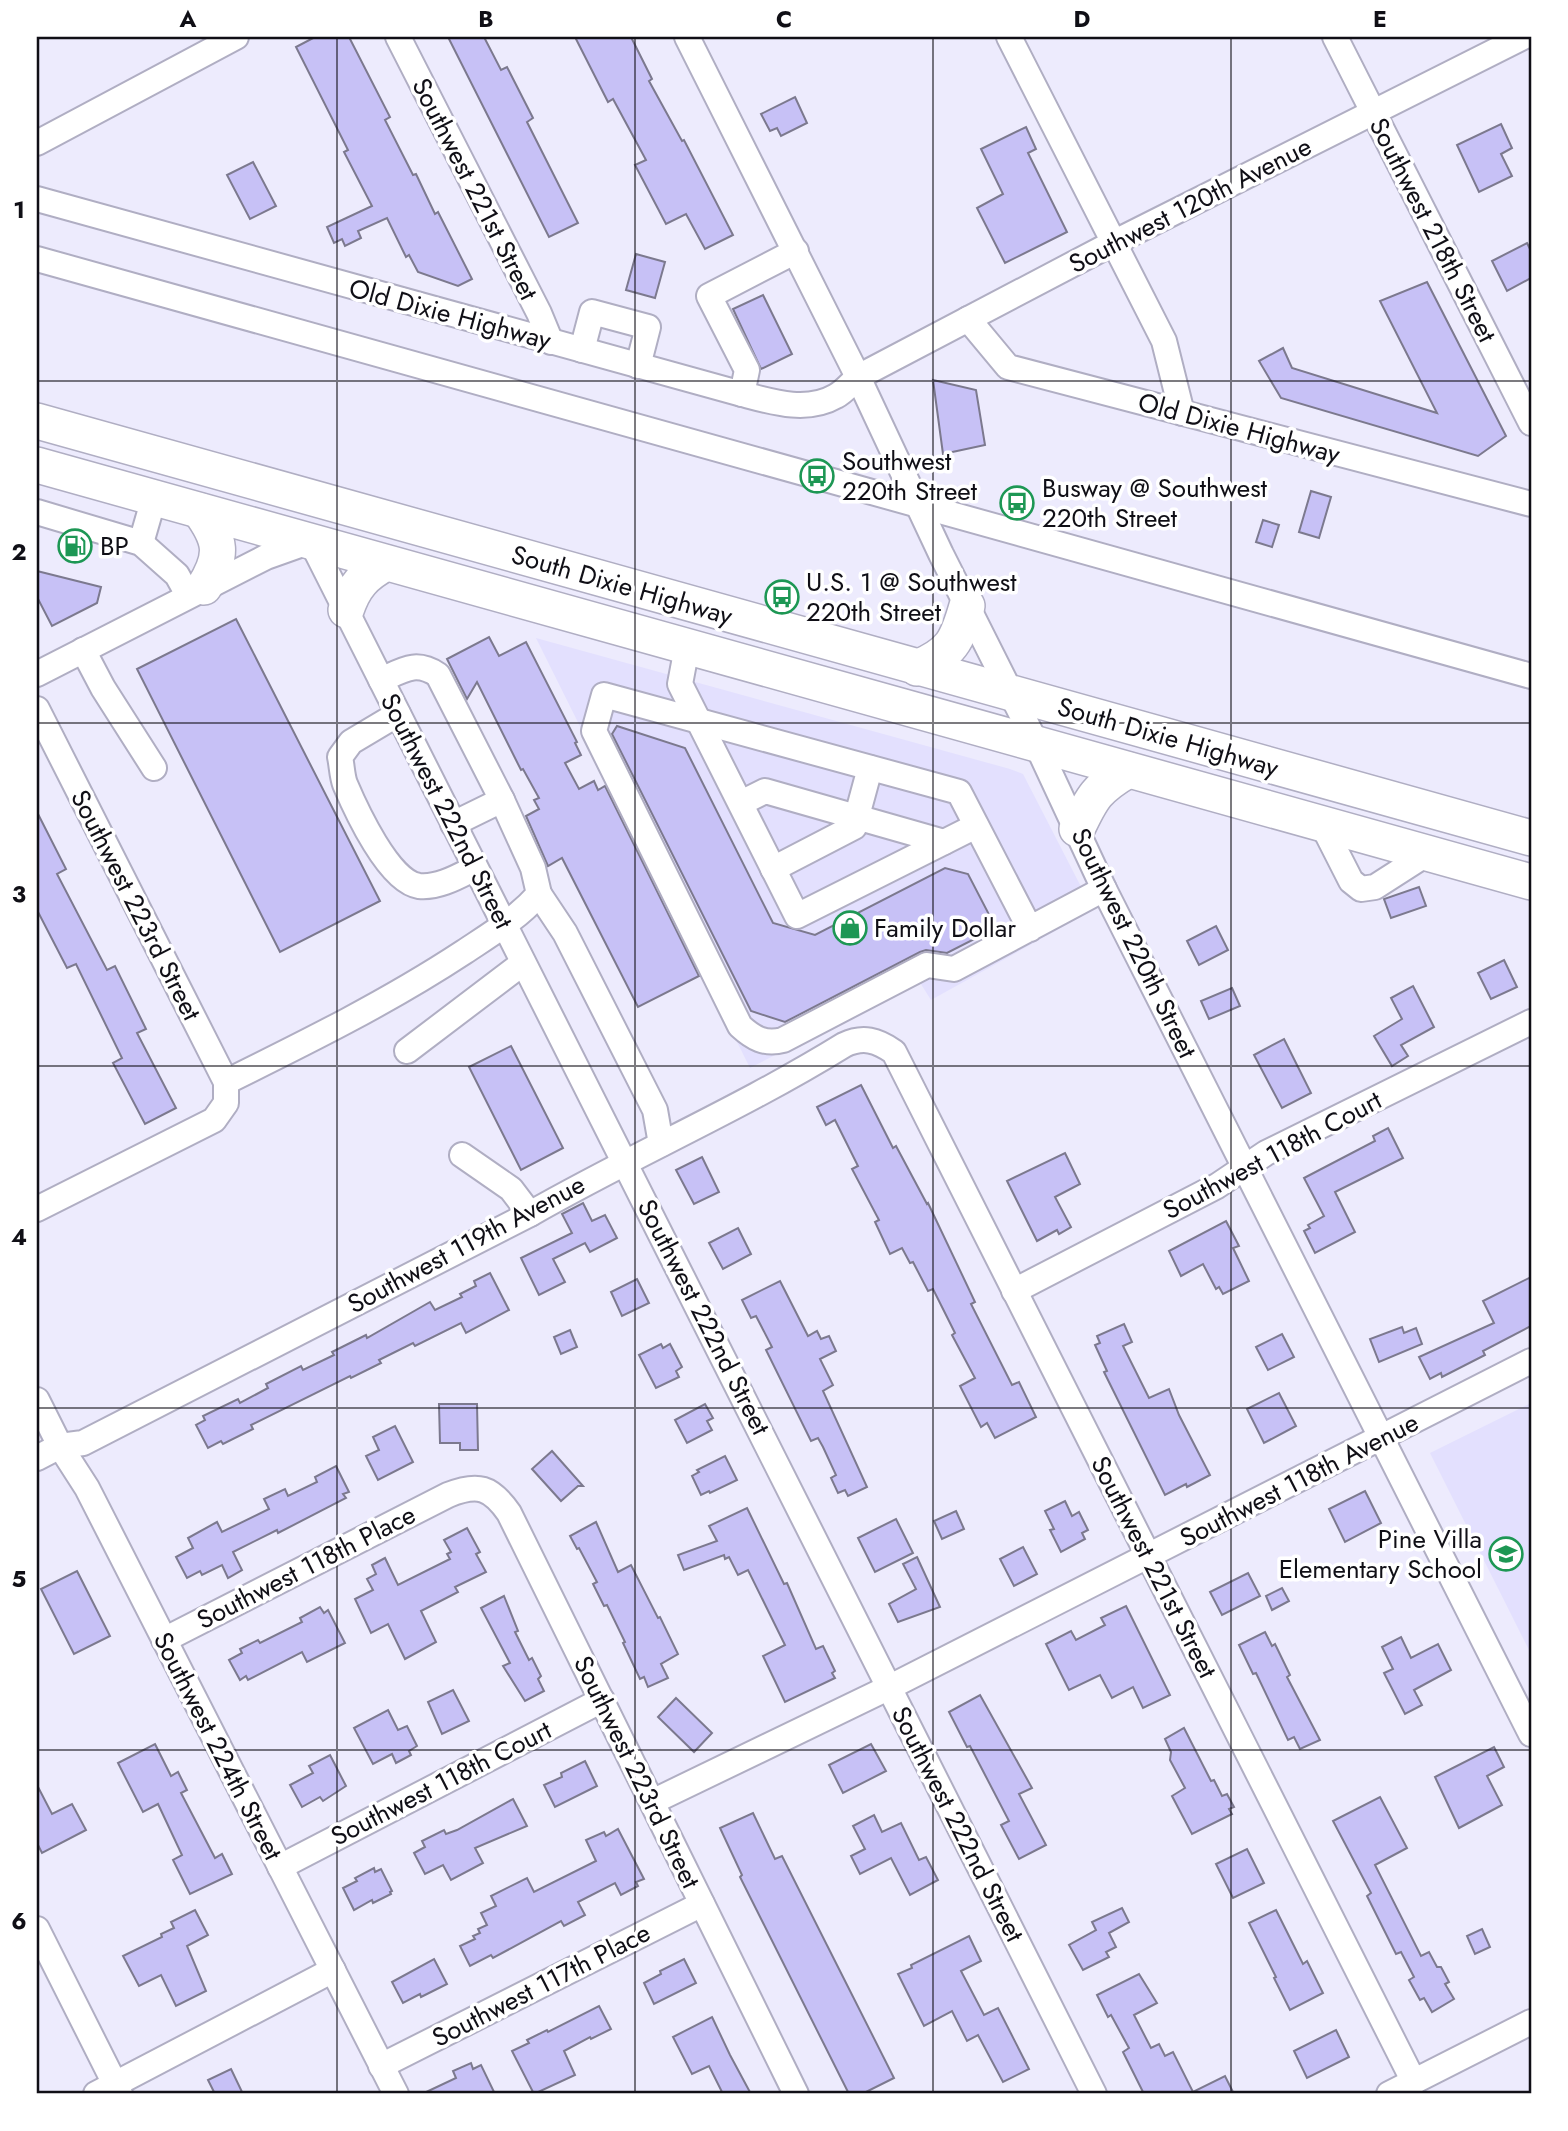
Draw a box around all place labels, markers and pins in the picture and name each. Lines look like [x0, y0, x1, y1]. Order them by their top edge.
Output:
place label: Southwest 220th Street [842, 442, 978, 510]
bus stop icon: Southwest 220th Street [798, 457, 836, 495]
place label: Busway @ Southwest 220th Street [1042, 469, 1268, 537]
bus stop icon: Busway @ Southwest 220th Street [998, 484, 1036, 522]
fuel station icon: BP [56, 527, 94, 565]
place label: BP [100, 527, 129, 565]
place label: U.S. 1 @ Southwest 220th Street [806, 563, 1017, 631]
bus stop icon: U.S. 1 @ Southwest 220th Street [763, 578, 801, 616]
shop icon: Family Dollar [831, 909, 869, 947]
place label: Family Dollar [874, 909, 1016, 947]
place label: Pine Villa Elementary School [1279, 1520, 1482, 1588]
school or university icon: Pine Villa Elementary School [1487, 1535, 1525, 1573]

